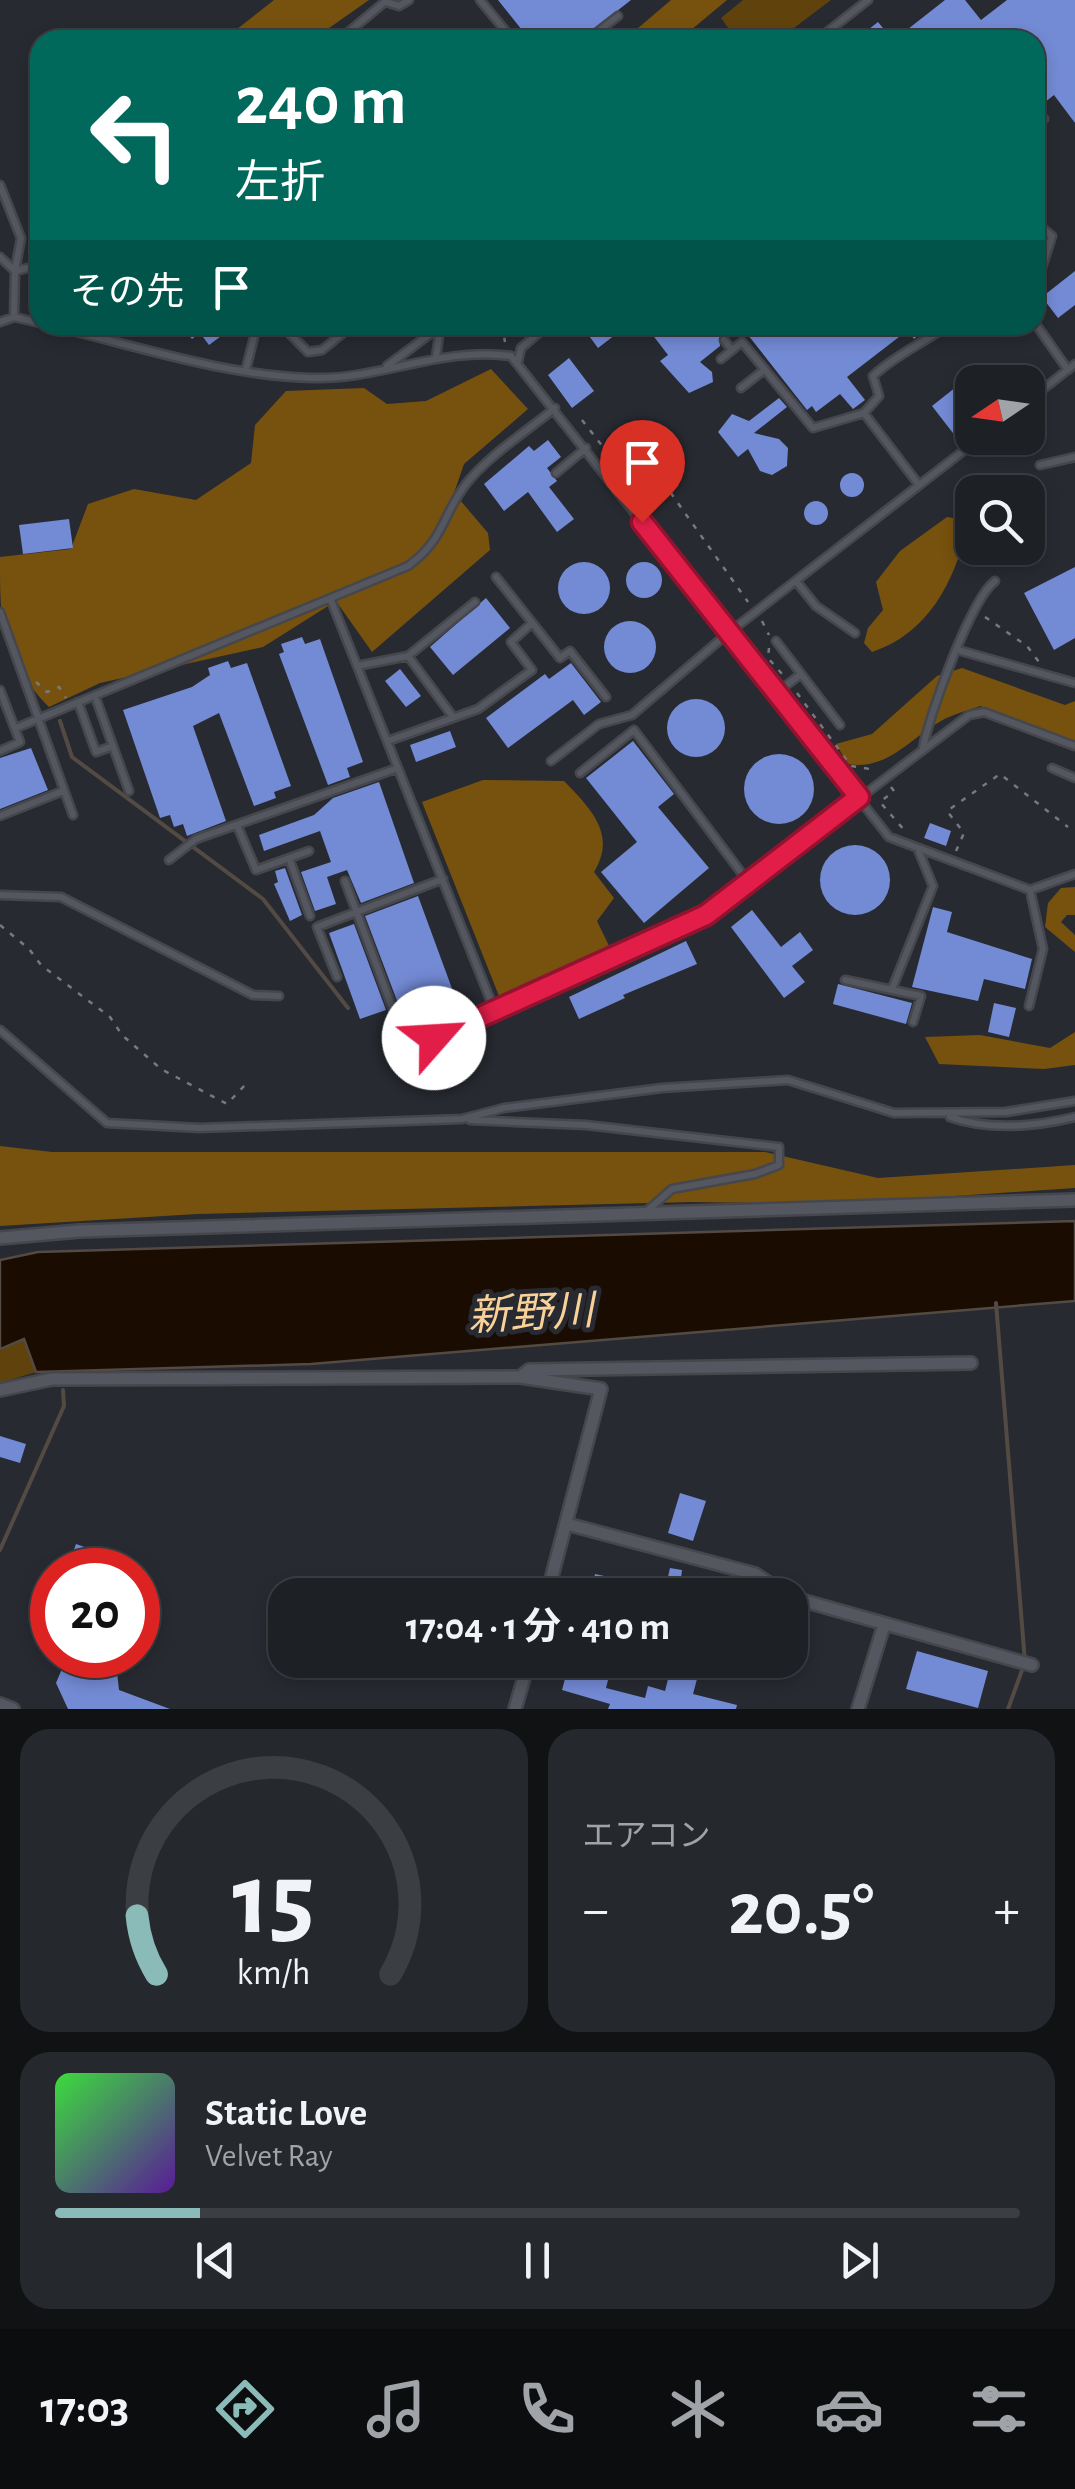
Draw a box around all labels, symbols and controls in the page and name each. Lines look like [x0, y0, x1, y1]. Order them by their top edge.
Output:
text: 240 m [235, 67, 407, 137]
icon: left [70, 70, 200, 200]
text: 左折 [235, 161, 325, 206]
icon: arrive [204, 260, 259, 315]
text: その先 [70, 274, 184, 312]
north arrow [955, 365, 1045, 455]
map controls [955, 365, 1045, 565]
pin [600, 420, 685, 523]
icon: arrive [615, 435, 670, 490]
button: search [955, 475, 1045, 565]
position arrow [382, 986, 486, 1090]
water label: 新野川 [467, 1288, 599, 1338]
speed limit sign: 20 [30, 1548, 160, 1678]
text: 17:04 · 1 分 · 410 m [406, 1609, 670, 1647]
text: エアコン [583, 1820, 711, 1852]
text: 15 [233, 1849, 315, 1953]
text: 20.5° [728, 1873, 874, 1948]
text: − [583, 1883, 609, 1938]
text: + [994, 1883, 1020, 1938]
text: km/h [237, 1955, 311, 1991]
text: Static Love [205, 2095, 367, 2133]
text: Velvet Ray [205, 2140, 333, 2172]
icon: previous [188, 2233, 243, 2288]
icon: pause [510, 2233, 565, 2288]
icon: next [832, 2233, 887, 2288]
icon: directions [210, 2374, 280, 2444]
icon: music [361, 2374, 431, 2444]
icon: phone [512, 2374, 582, 2444]
icon: climate [663, 2374, 733, 2444]
icon: car [814, 2374, 884, 2444]
icon: filters [964, 2374, 1034, 2444]
text: 17:03 [40, 2386, 129, 2431]

